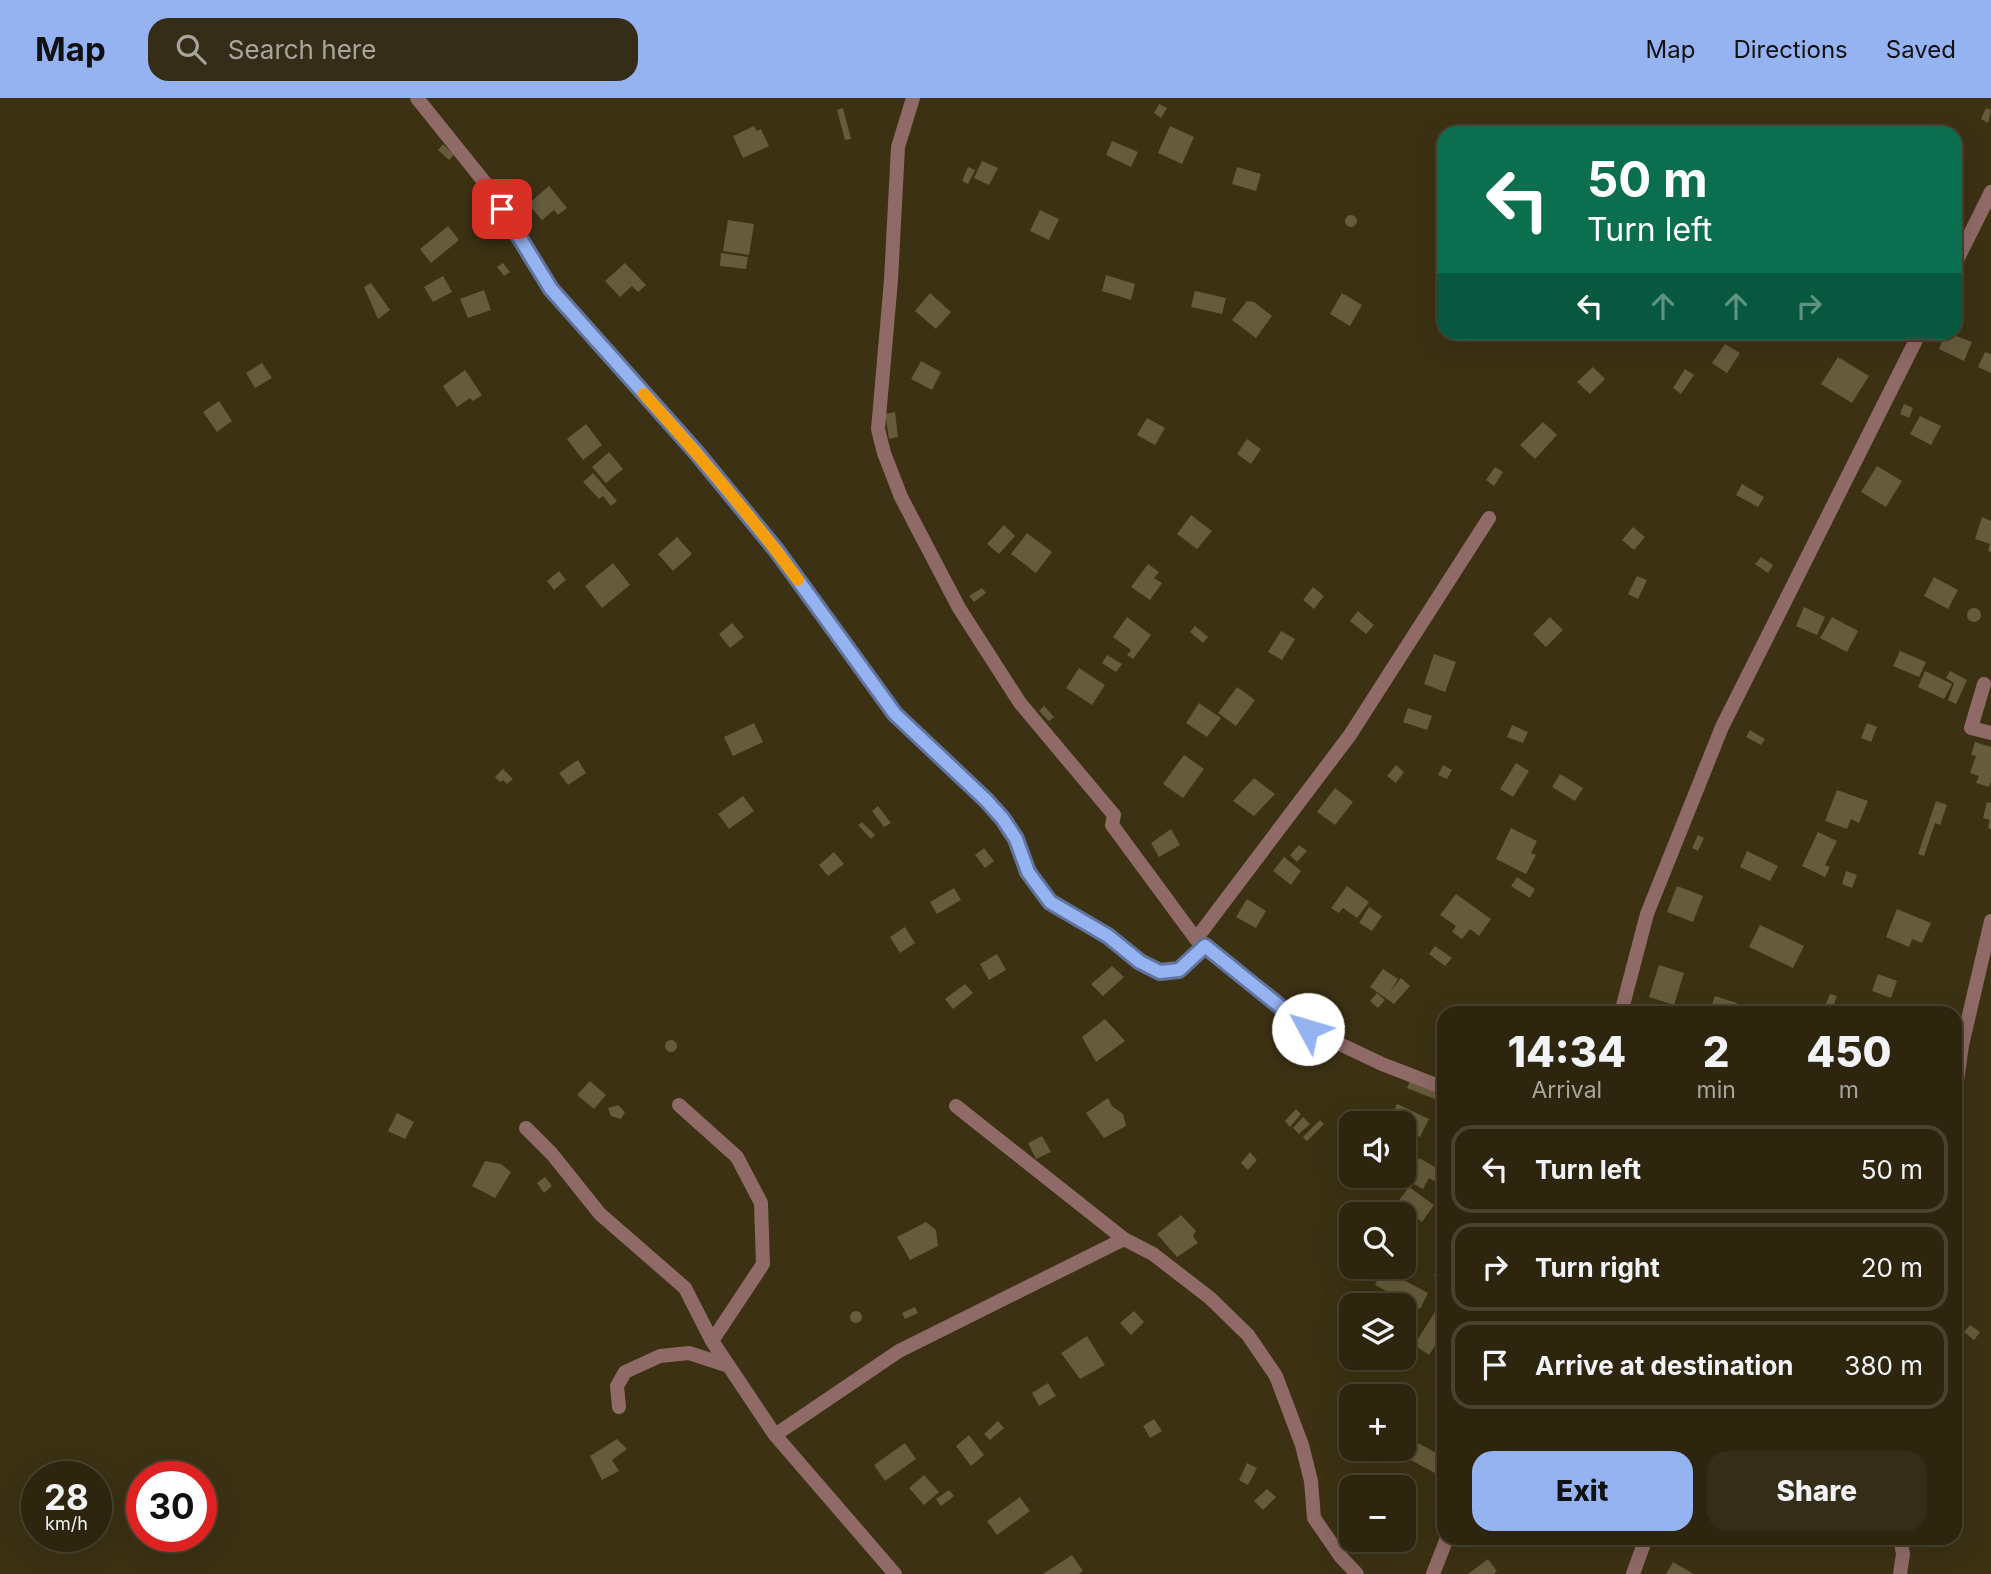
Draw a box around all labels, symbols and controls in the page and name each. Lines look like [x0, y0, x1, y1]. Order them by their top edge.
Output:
search box [148, 18, 638, 81]
text: Map [35, 29, 106, 69]
icon: search [172, 30, 210, 68]
text: Search here [228, 34, 376, 65]
text: Map [1646, 35, 1695, 64]
text: Directions [1733, 35, 1848, 64]
text: Saved [1886, 35, 1956, 64]
text: 50 m [1587, 150, 1708, 209]
icon: left [1472, 154, 1563, 245]
pin [472, 179, 532, 239]
icon: arrive [483, 190, 521, 228]
text: Turn left [1587, 210, 1712, 249]
icon: left [1571, 287, 1609, 325]
icon: ahead [1644, 287, 1682, 325]
icon: ahead [1717, 287, 1755, 325]
icon: right [1790, 287, 1828, 325]
position arrow [1271, 992, 1345, 1066]
text: 14:34 [1507, 1026, 1626, 1077]
text: 2 [1703, 1026, 1730, 1077]
text: 450 [1806, 1026, 1892, 1077]
text: Arrival [1531, 1076, 1602, 1104]
text: min [1697, 1076, 1736, 1104]
text: m [1839, 1076, 1859, 1104]
map controls [1339, 1111, 1416, 1552]
button: sound [1339, 1111, 1416, 1188]
icon: left [1476, 1150, 1514, 1188]
text: Turn left [1535, 1154, 1641, 1185]
text: 50 m [1861, 1154, 1923, 1185]
button: search [1339, 1202, 1416, 1279]
icon: right [1476, 1248, 1514, 1286]
text: Turn right [1535, 1252, 1660, 1283]
text: 20 m [1861, 1252, 1923, 1283]
button: layers [1339, 1293, 1416, 1370]
icon: arrive [1476, 1346, 1514, 1384]
text: Arrive at destination [1535, 1350, 1794, 1381]
text: 380 m [1844, 1350, 1923, 1381]
button: + [1339, 1384, 1416, 1461]
button: Exit [1472, 1451, 1693, 1531]
button: Share [1707, 1451, 1927, 1531]
speed limit sign: 30 [126, 1461, 217, 1552]
button: − [1339, 1475, 1416, 1552]
text: 28 [44, 1476, 89, 1518]
text: km/h [45, 1513, 88, 1534]

